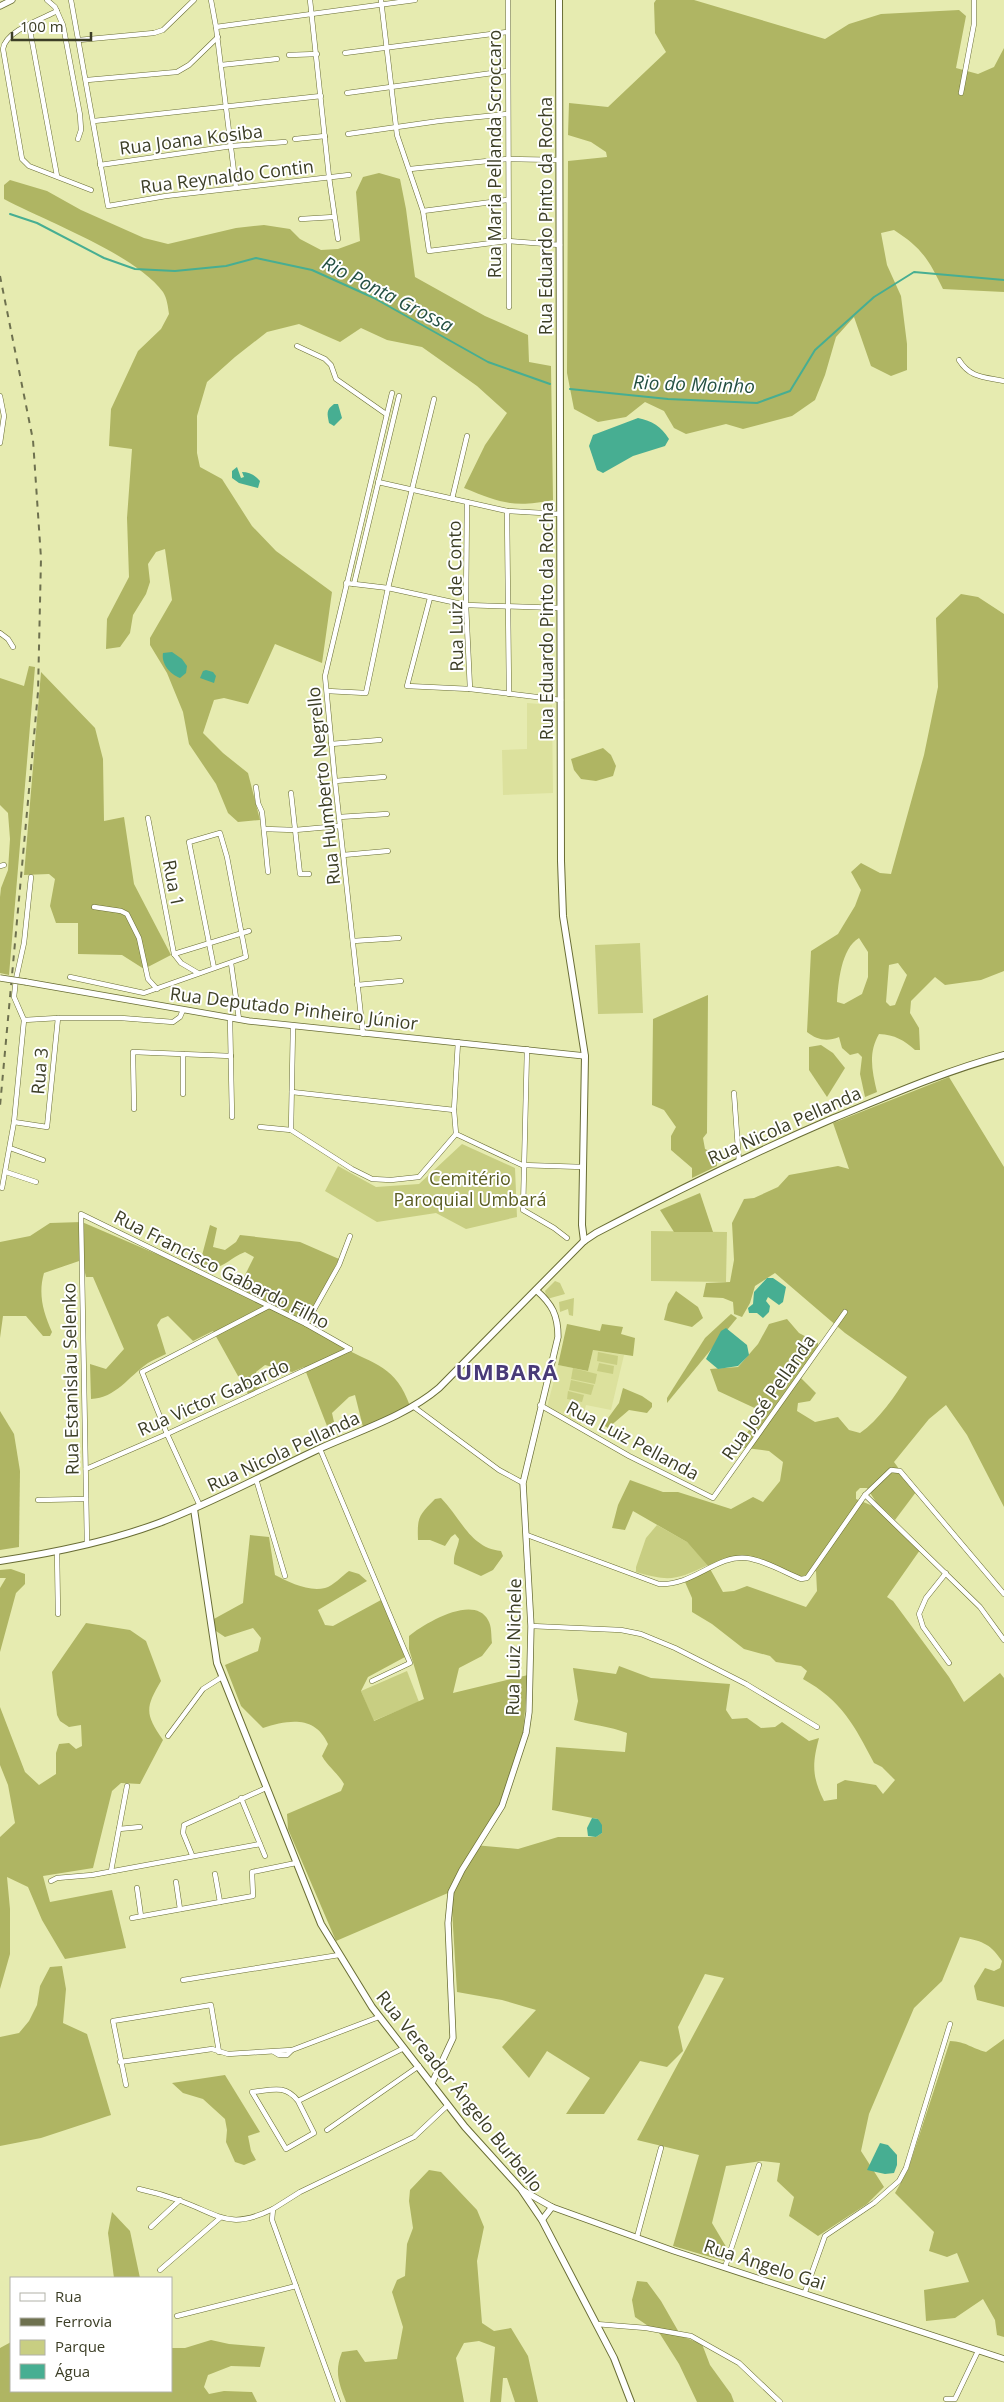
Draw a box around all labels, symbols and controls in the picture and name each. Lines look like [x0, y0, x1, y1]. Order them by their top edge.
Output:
scale bar [12, 10, 91, 42]
text: 100 m [20, 16, 64, 36]
street label: Rua Maria Pellanda Scroccaro [482, 30, 506, 278]
street label: Rua Eduardo Pinto da Rocha [533, 97, 557, 335]
street label: Rua Joana Kosiba [118, 118, 264, 160]
street label: Rua Reynaldo Contin [139, 153, 315, 199]
water label: Rio Ponta Grossa [318, 250, 458, 338]
water label: Rio do Moinho [633, 369, 755, 399]
street label: Rua Eduardo Pinto da Rocha [534, 502, 558, 740]
street label: Rua Luiz de Conto [442, 520, 468, 672]
street label: Rua Humberto Negrello [301, 686, 345, 886]
street label: Rua 1 [158, 858, 190, 908]
street label: Rua Deputado Pinheiro Júnior [169, 981, 420, 1035]
street label: Rua 3 [25, 1046, 53, 1096]
street label: Rua Nicola Pellanda [703, 1080, 865, 1170]
park label: Cemitério Paroquial Umbará [394, 1166, 547, 1211]
street label: Rua Francisco Gabardo Filho [110, 1204, 334, 1334]
street label: Rua Estanislau Selenko [56, 1283, 84, 1475]
street label: Rua José Pellanda [716, 1330, 820, 1464]
street label: Rua Victor Gabardo [134, 1353, 292, 1441]
district label: UMBARÁ [455, 1356, 559, 1386]
street label: Rua Luiz Pellanda [562, 1395, 704, 1485]
street label: Rua Nicola Pellanda [203, 1405, 363, 1497]
street label: Rua Luiz Nichele [500, 1578, 526, 1716]
street label: Rua Vereador Ângelo Burbello [371, 1985, 549, 2197]
street label: Rua Ângelo Gai [701, 2233, 829, 2295]
legend [10, 2277, 172, 2392]
text: Rua [55, 2286, 82, 2306]
text: Ferrovia [55, 2311, 112, 2331]
text: Parque [55, 2336, 105, 2356]
text: Água [55, 2361, 90, 2381]

